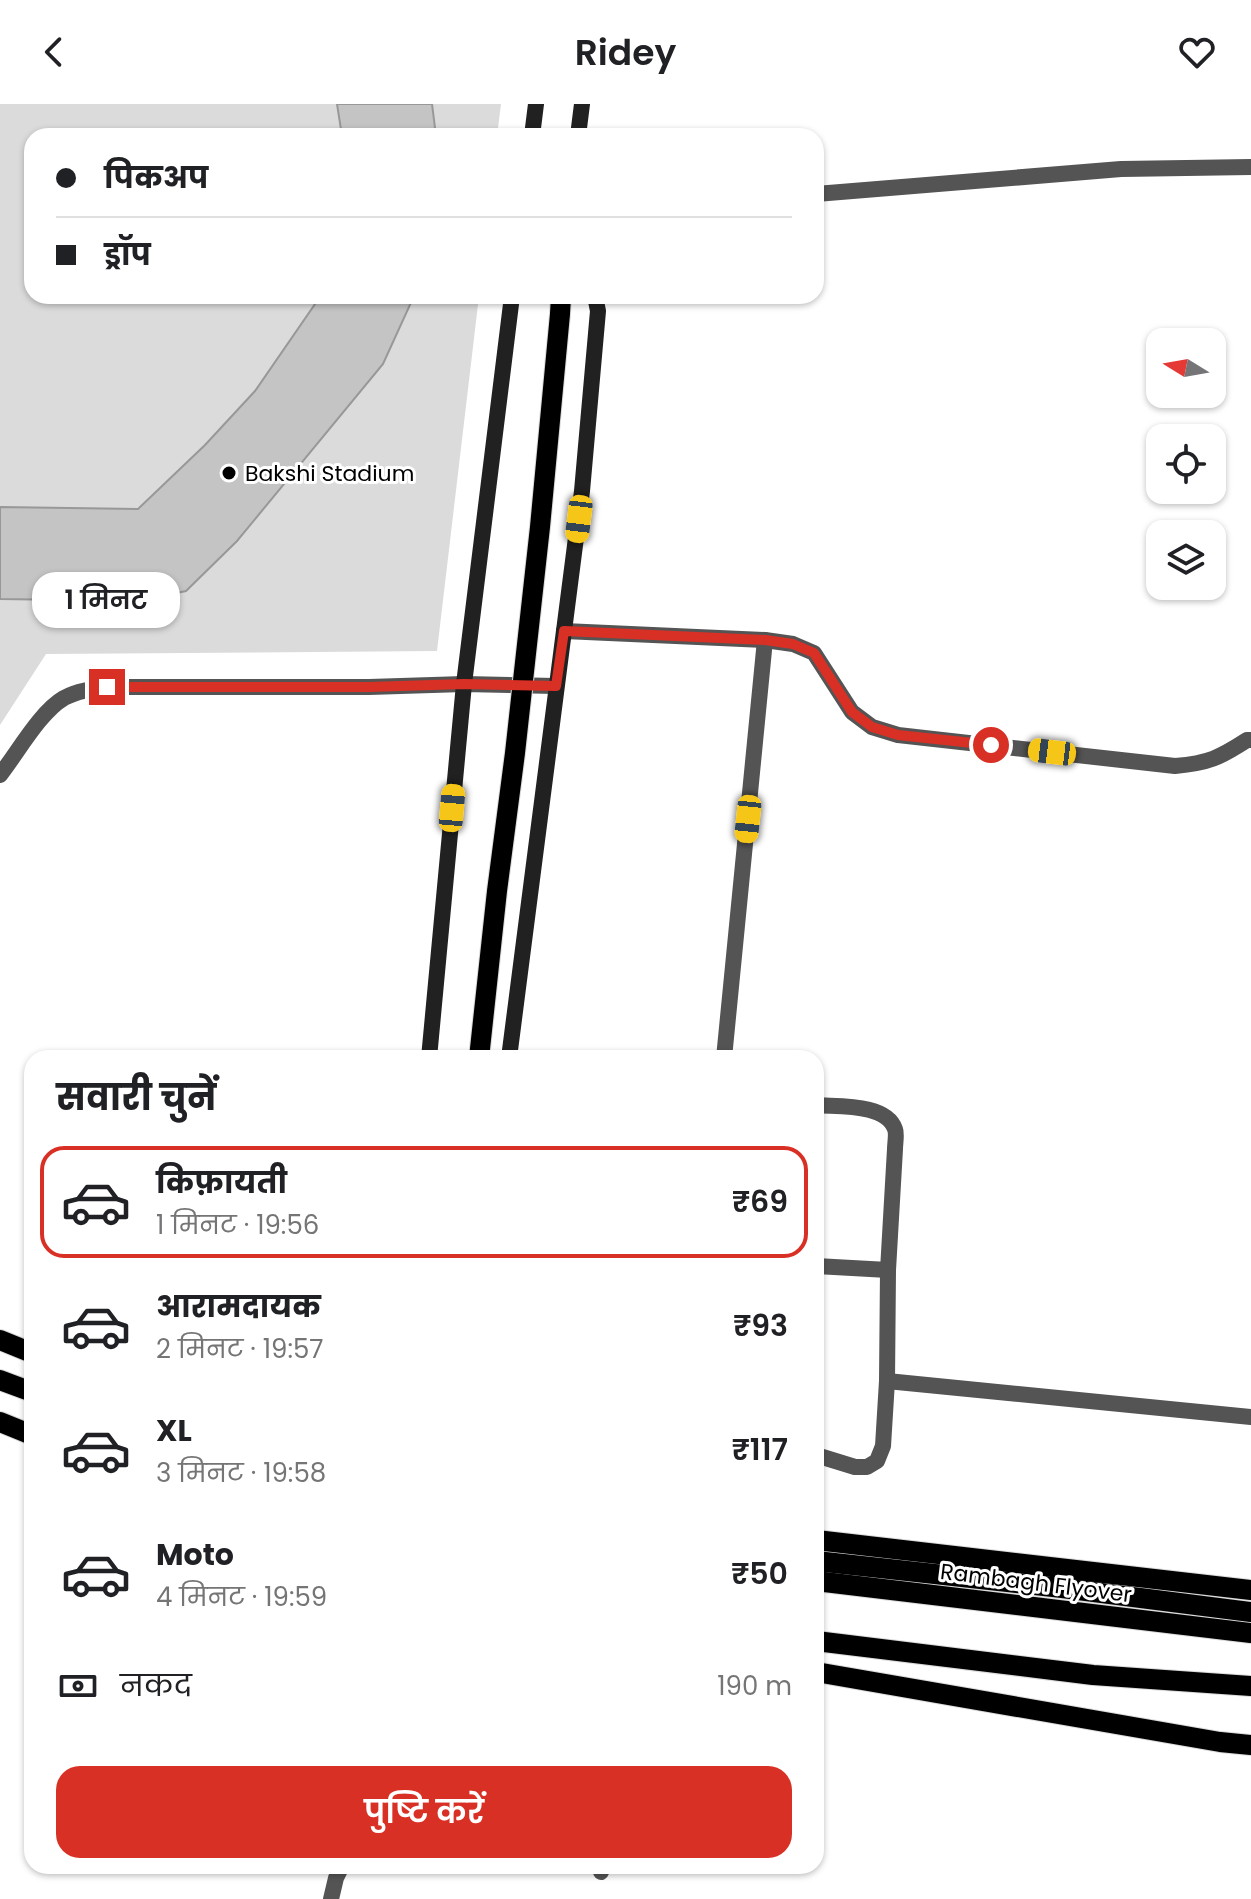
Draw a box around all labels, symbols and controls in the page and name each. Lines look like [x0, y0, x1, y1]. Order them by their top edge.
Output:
text: Ridey [575, 27, 676, 78]
icon: back [32, 30, 76, 74]
icon: heart [1175, 30, 1219, 74]
text: पिकअप [104, 156, 208, 199]
text: ड्रॉप [104, 233, 151, 276]
north arrow [1146, 328, 1226, 408]
map controls [1146, 328, 1226, 600]
button: locate [1146, 424, 1226, 504]
place label: Bakshi Stadium [245, 458, 414, 489]
marker: Bakshi Stadium [220, 464, 238, 482]
car [564, 494, 594, 544]
button: layers [1146, 520, 1226, 600]
callout: 1 मिनट [33, 571, 181, 627]
text: 1 मिनट [65, 582, 147, 618]
route end [89, 669, 125, 705]
route start [973, 727, 1009, 763]
car [1027, 737, 1077, 767]
car [438, 783, 466, 833]
car [734, 794, 762, 844]
text: सवारी चुनें [56, 1072, 216, 1123]
text: किफ़ायती [156, 1161, 287, 1204]
icon: car [60, 1166, 132, 1238]
text: ₹69 [732, 1180, 788, 1223]
text: 1 मिनट · 19:56 [156, 1207, 319, 1243]
text: आरामदायक [156, 1285, 321, 1328]
icon: car [60, 1290, 132, 1362]
text: ₹93 [733, 1304, 788, 1347]
text: 2 मिनट · 19:57 [156, 1331, 324, 1367]
text: XL [156, 1409, 192, 1452]
icon: car [60, 1414, 132, 1486]
text: ₹117 [732, 1428, 788, 1471]
text: 3 मिनट · 19:58 [156, 1455, 326, 1491]
text: Moto [156, 1533, 234, 1576]
icon: car [60, 1538, 132, 1610]
text: ₹50 [731, 1552, 788, 1595]
street label: Rambagh Flyover [939, 1556, 1133, 1610]
text: 4 मिनट · 19:59 [156, 1579, 327, 1615]
icon: cash [56, 1664, 100, 1708]
text: नकद [120, 1664, 192, 1707]
text: 190 m [717, 1668, 792, 1704]
button: पुष्टि करें [56, 1766, 792, 1858]

